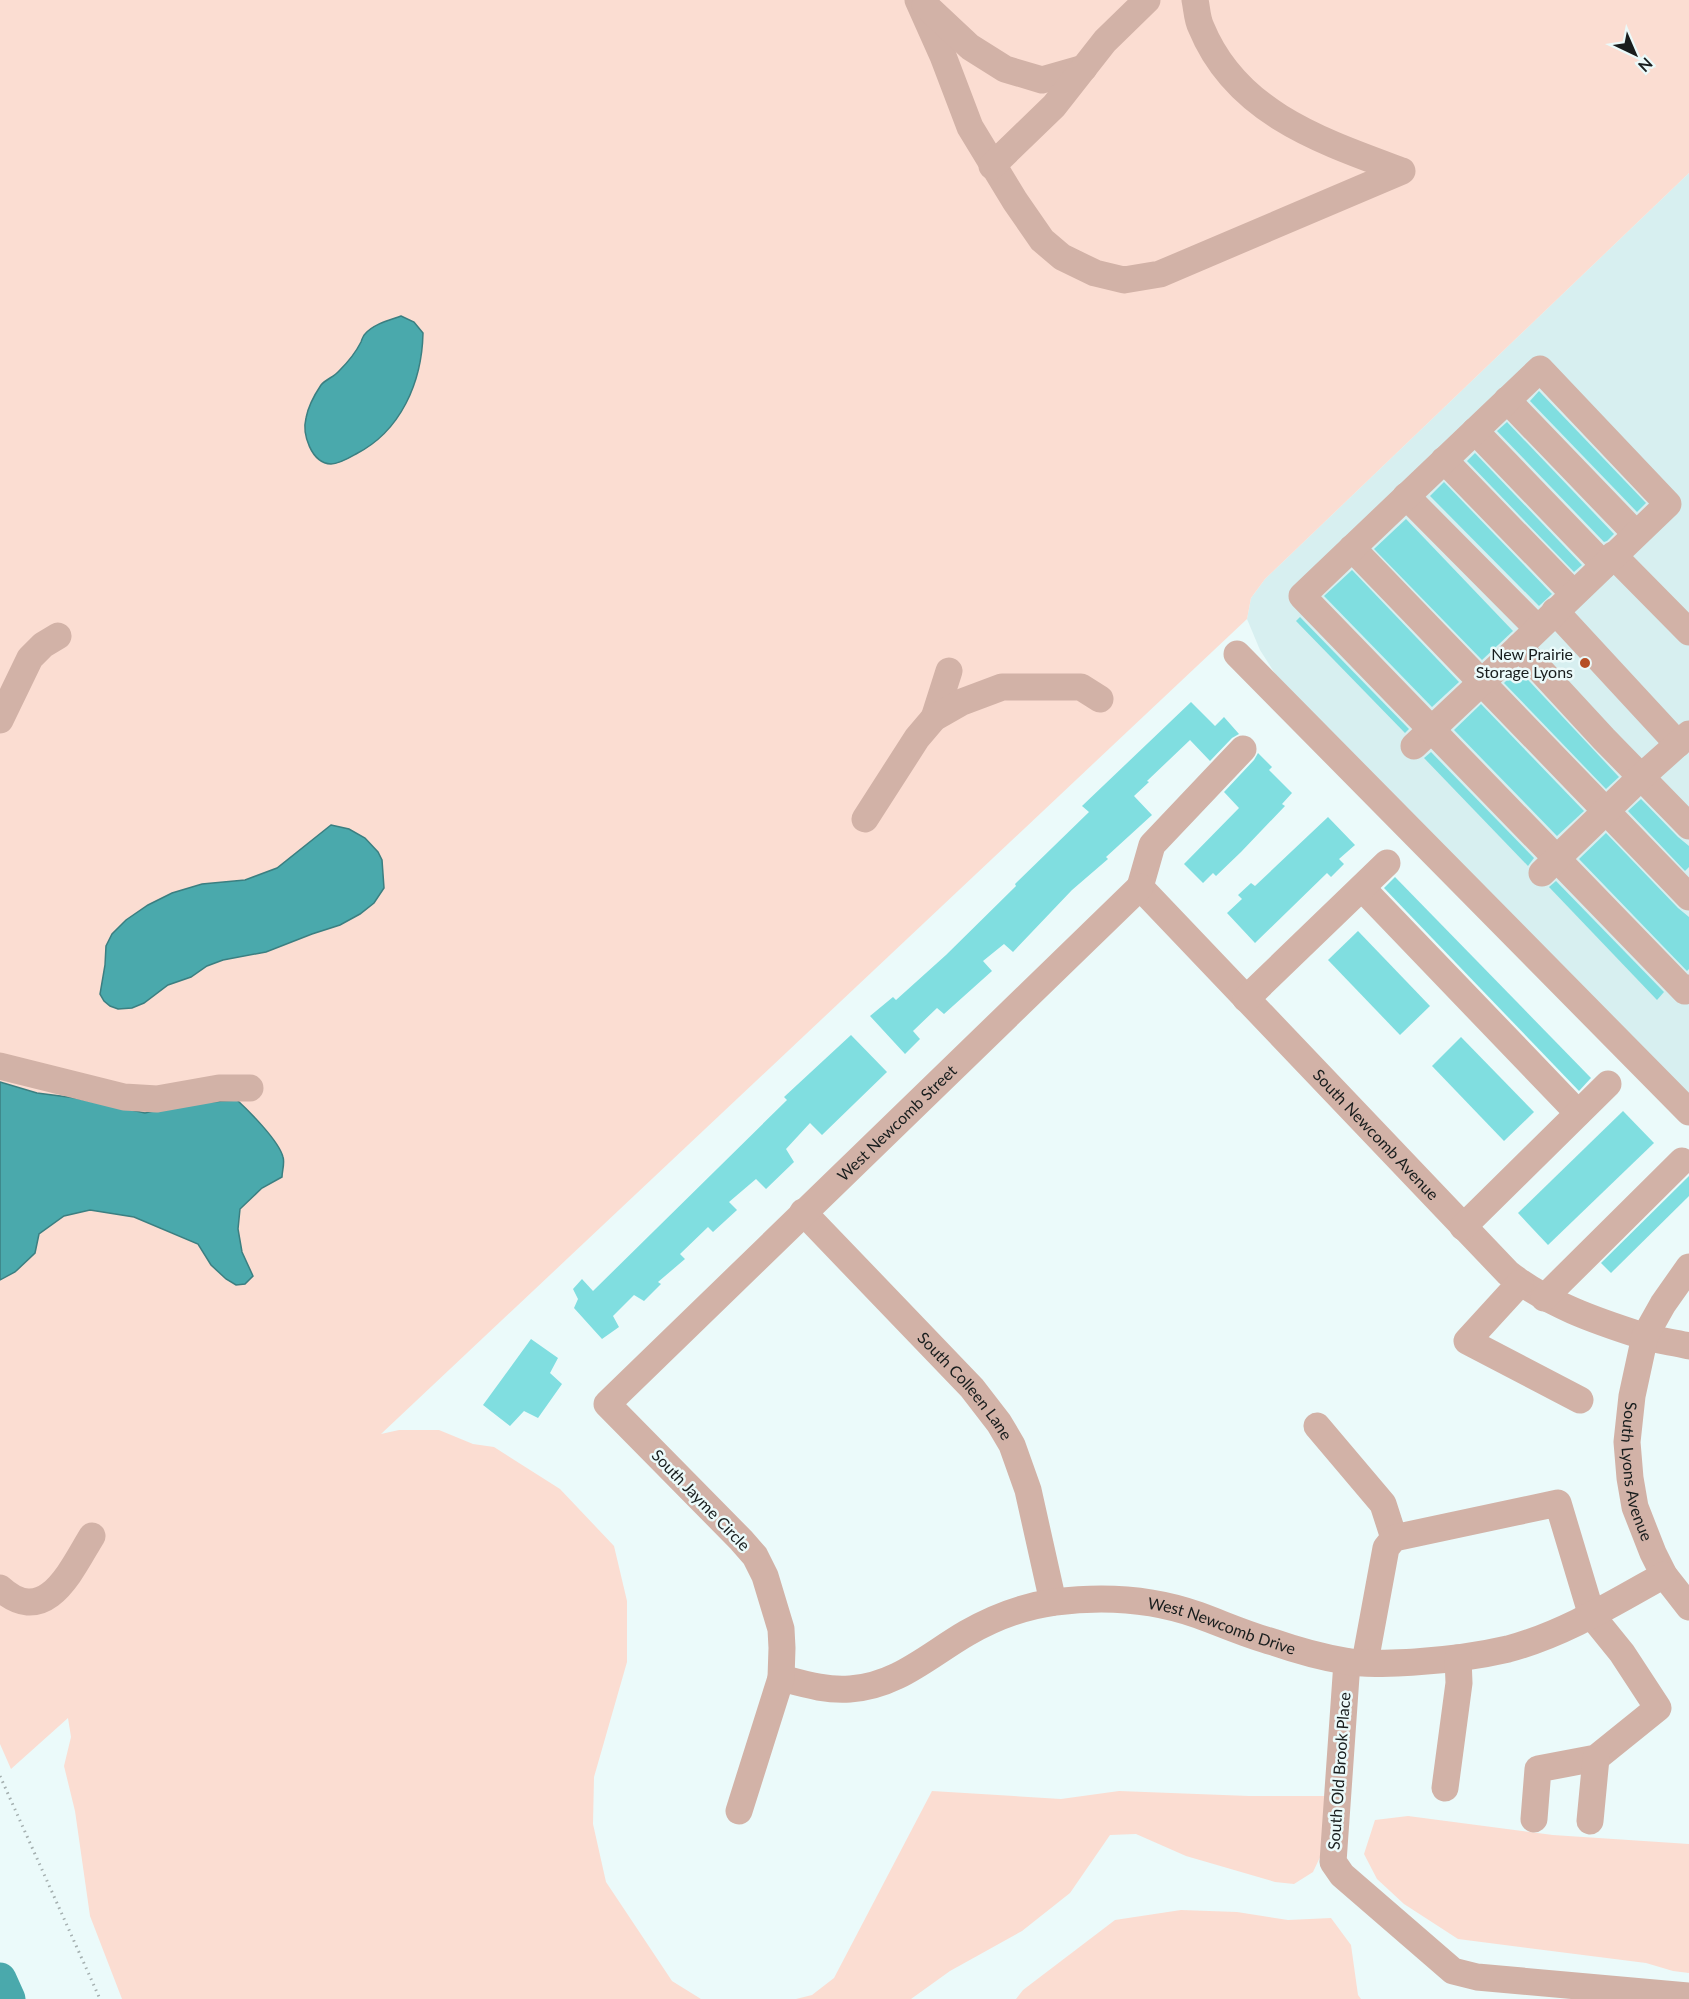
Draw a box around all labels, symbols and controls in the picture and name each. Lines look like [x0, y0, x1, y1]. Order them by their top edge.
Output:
north arrow [1605, 24, 1665, 84]
text: N [1635, 54, 1657, 76]
place label: New Prairie Storage Lyons [1476, 644, 1573, 681]
marker: New Prairie Storage Lyons [1578, 656, 1592, 670]
street label: West Newcomb Street [833, 1060, 960, 1185]
street label: South Newcomb Avenue [1310, 1065, 1443, 1204]
street label: South Colleen Lane [914, 1328, 1017, 1443]
street label: South Lyons Avenue [1618, 1401, 1657, 1544]
street label: South Jayme Circle [648, 1445, 754, 1554]
street label: West Newcomb Drive [1146, 1593, 1298, 1658]
street label: South Old Brook Place [1324, 1691, 1353, 1851]

